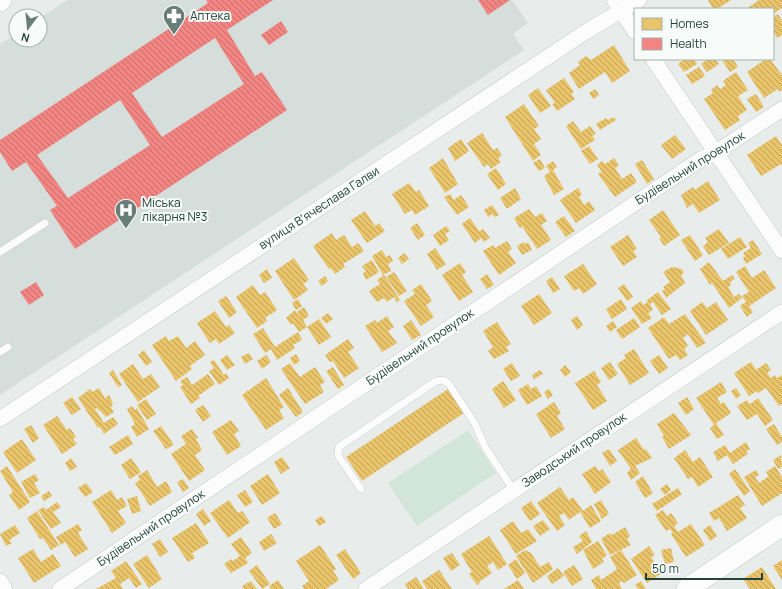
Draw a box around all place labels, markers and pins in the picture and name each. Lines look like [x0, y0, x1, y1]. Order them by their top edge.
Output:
pharmacy icon: Аптека [161, 3, 187, 36]
place label: Аптека [190, 7, 230, 24]
place label: Міська лікарня №3 [142, 194, 207, 225]
hospital icon: Міська лікарня №3 [113, 197, 139, 230]

